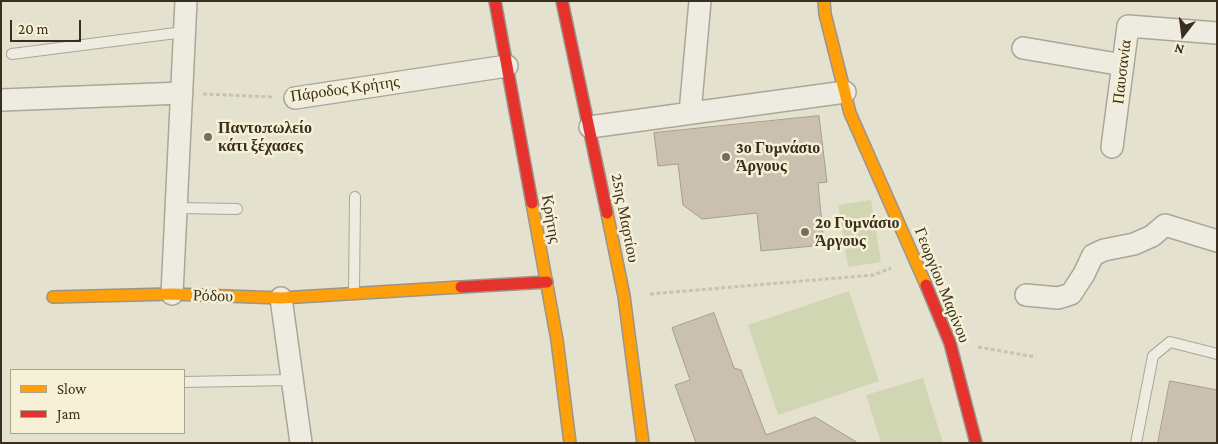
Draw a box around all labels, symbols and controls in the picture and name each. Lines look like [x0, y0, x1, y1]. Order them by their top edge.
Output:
scale bar [12, 10, 84, 42]
north arrow [1158, 10, 1208, 60]
text: 20 m [18, 21, 49, 37]
street label: Παυσανία [1109, 39, 1135, 105]
text: N [1172, 41, 1186, 58]
street label: Πάροδος Κρήτης [289, 72, 401, 106]
place label: Παντοπωλείο κάτι ξέχασες [218, 118, 312, 156]
marker: Παντοπωλείο κάτι ξέχασες [202, 131, 214, 143]
place label: 3ο Γυμνάσιο Άργους [736, 138, 820, 176]
marker: 3ο Γυμνάσιο Άργους [720, 151, 732, 163]
street label: 25ης Μαρτίου [607, 172, 643, 264]
street label: Κρήτης [537, 193, 565, 245]
place label: 2ο Γυμνάσιο Άργους [815, 213, 900, 251]
street label: Γεωργίου Μαρίνου [910, 224, 974, 346]
marker: 2ο Γυμνάσιο Άργους [799, 226, 811, 238]
street label: Ρόδου [192, 286, 234, 306]
legend [10, 369, 185, 434]
text: Slow [57, 381, 86, 397]
text: Jam [57, 406, 80, 422]

